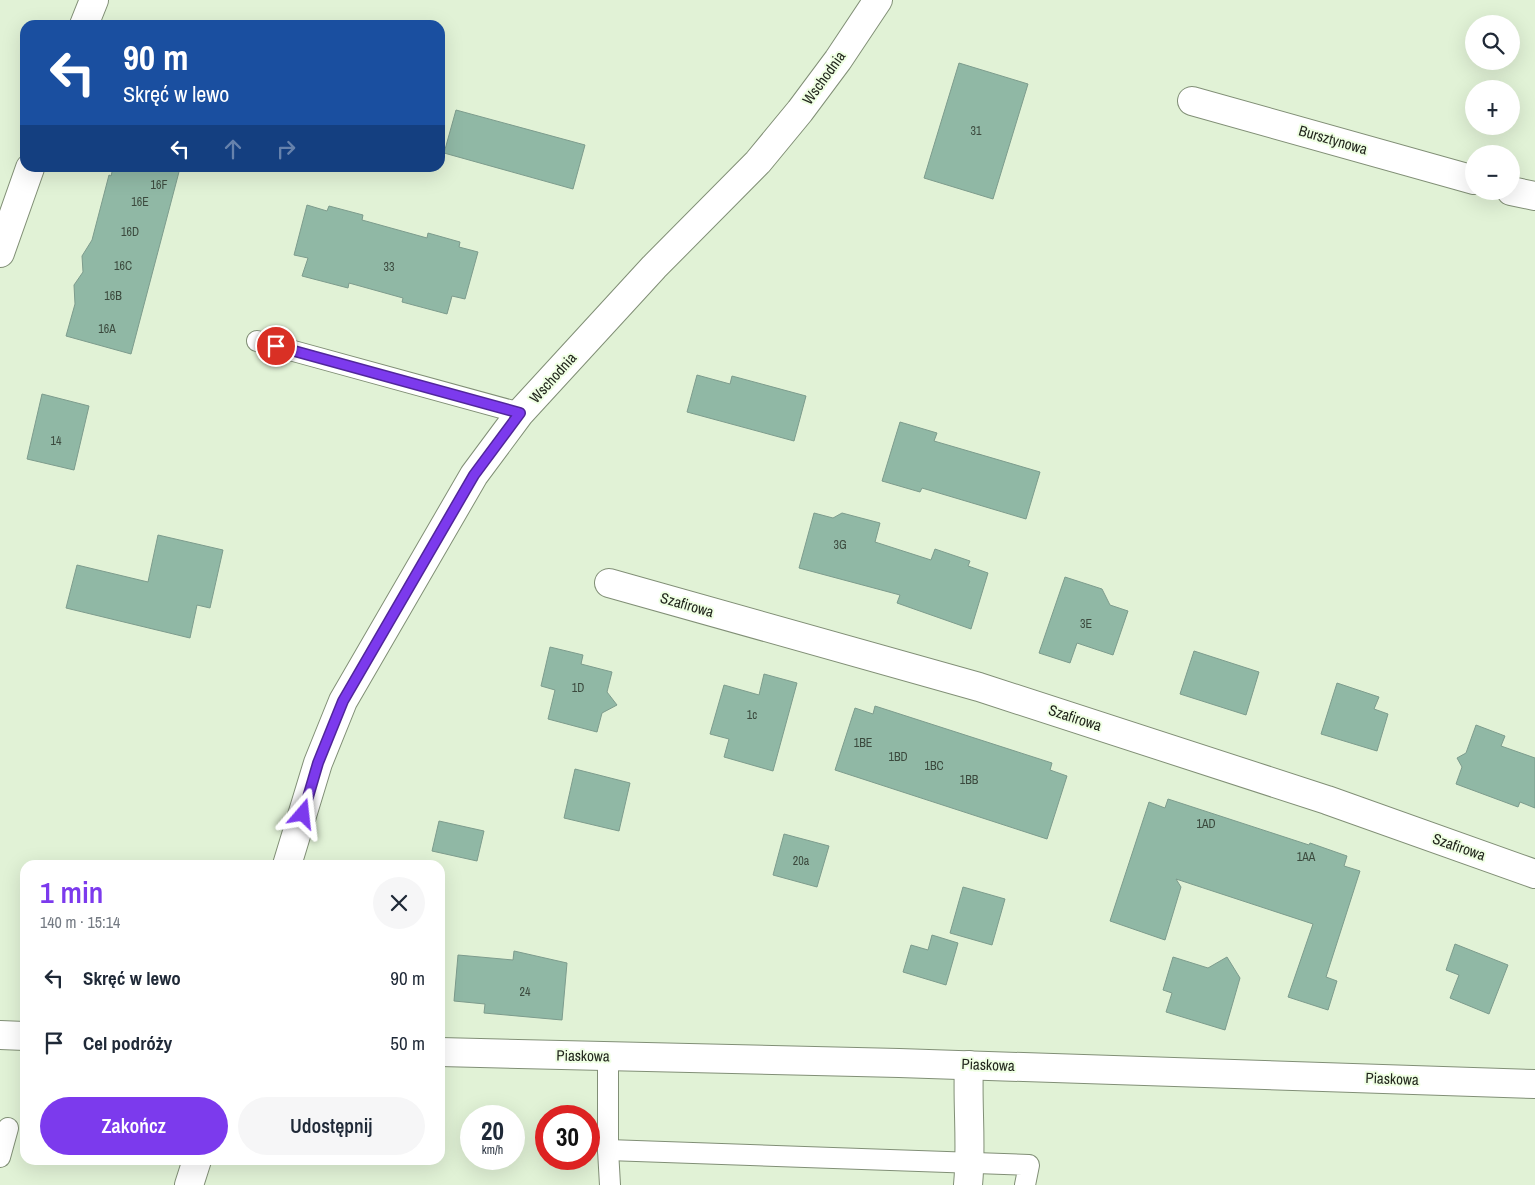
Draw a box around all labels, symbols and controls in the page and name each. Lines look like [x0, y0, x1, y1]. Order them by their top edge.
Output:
map controls [1465, 15, 1520, 200]
button: search [1465, 15, 1520, 70]
text: 90 m [123, 34, 188, 81]
icon: left [40, 40, 105, 105]
street label: Wschodnia [797, 47, 850, 109]
text: Skręć w lewo [123, 79, 229, 109]
button: + [1465, 80, 1520, 135]
street label: Bursztynowa [1296, 120, 1370, 159]
house number: 31 [971, 123, 982, 139]
icon: left [166, 135, 194, 163]
icon: ahead [219, 135, 247, 163]
icon: right [272, 135, 300, 163]
button: − [1465, 145, 1520, 200]
house number: 16F [151, 177, 167, 193]
house number: 16E [131, 194, 149, 210]
house number: 16D [121, 224, 139, 240]
house number: 16C [114, 258, 132, 274]
house number: 33 [384, 259, 394, 275]
house number: 16B [104, 288, 122, 304]
house number: 16A [98, 321, 116, 337]
pin [255, 325, 297, 367]
icon: arrive [262, 332, 290, 360]
street label: Wschodnia [524, 348, 581, 408]
house number: 14 [51, 433, 62, 449]
house number: 3G [833, 537, 847, 553]
street label: Szafirowa [658, 587, 716, 622]
house number: 3E [1080, 616, 1092, 632]
house number: 1D [572, 680, 584, 696]
street label: Szafirowa [1046, 699, 1105, 736]
house number: 1c [747, 707, 757, 723]
house number: 1BE [854, 735, 872, 751]
house number: 1BD [888, 749, 908, 765]
house number: 1BC [924, 758, 944, 774]
house number: 1BB [960, 772, 979, 788]
position arrow [276, 787, 328, 839]
house number: 1AD [1196, 816, 1216, 832]
street label: Szafirowa [1430, 828, 1489, 865]
house number: 1AA [1297, 849, 1316, 865]
house number: 20a [793, 853, 810, 869]
text: 1 min [40, 872, 103, 912]
button: close [373, 877, 425, 929]
text: 140 m · 15:14 [40, 911, 120, 933]
icon: left [40, 964, 68, 992]
text: Skręć w lewo [83, 965, 181, 991]
text: 90 m [390, 965, 425, 991]
house number: 24 [520, 984, 531, 1000]
icon: arrive [40, 1029, 68, 1057]
text: Cel podróży [83, 1030, 172, 1056]
text: 50 m [390, 1030, 425, 1056]
street label: Piaskowa [556, 1045, 610, 1066]
street label: Piaskowa [961, 1053, 1015, 1076]
street label: Piaskowa [1365, 1067, 1419, 1090]
button: Zakończ [40, 1097, 228, 1155]
button: Udostępnij [238, 1097, 425, 1155]
speed limit sign: 30 [535, 1105, 600, 1170]
text: 20 [481, 1114, 504, 1148]
text: km/h [482, 1142, 503, 1158]

